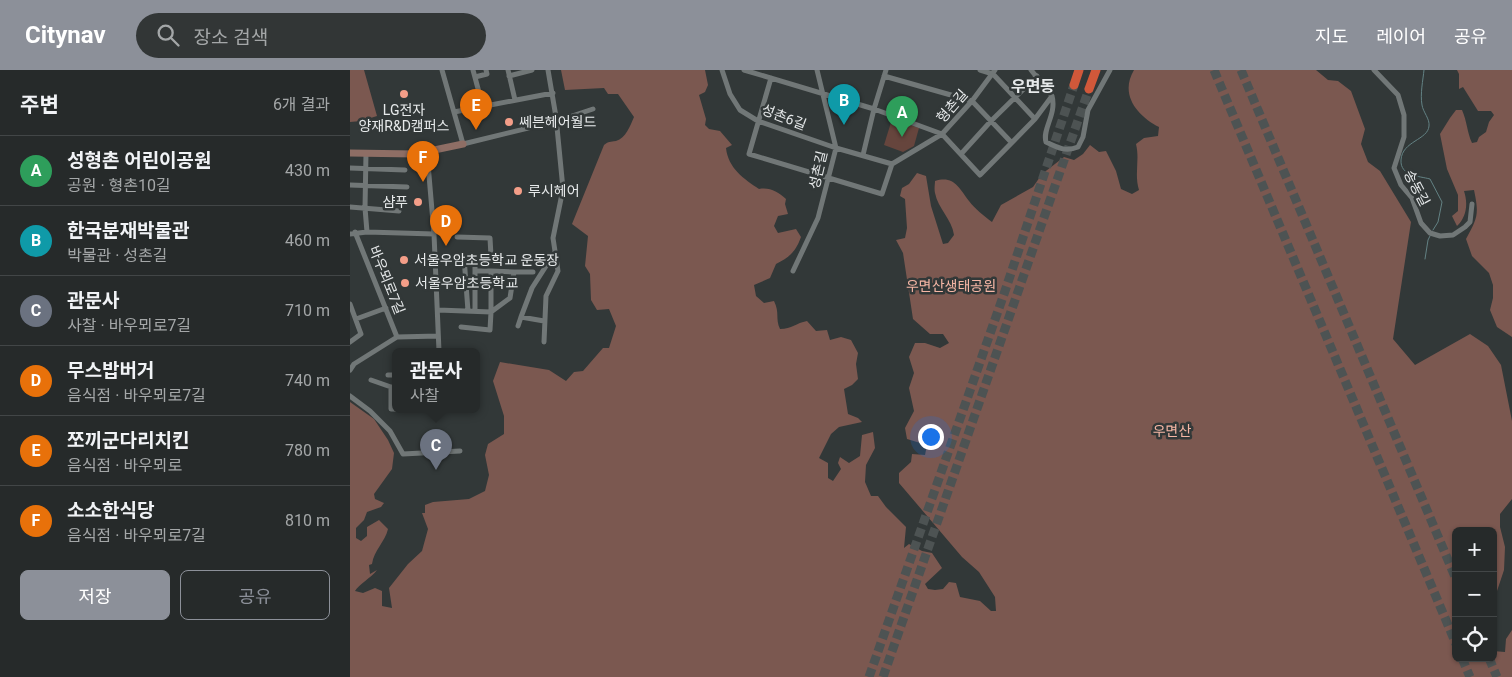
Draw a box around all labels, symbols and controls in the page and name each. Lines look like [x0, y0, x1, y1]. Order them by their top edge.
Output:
search box [136, 13, 486, 58]
text: Citynav [25, 21, 106, 49]
icon: search [154, 21, 182, 49]
text: 장소 검색 [194, 26, 268, 49]
text: 지도 [1315, 26, 1348, 47]
text: 레이어 [1376, 26, 1426, 47]
text: 공유 [1454, 26, 1487, 47]
district label: 우면동 [1011, 77, 1055, 96]
pin: B [828, 84, 860, 125]
street label: 형촌길 [933, 86, 971, 126]
marker: LG전자 양재R&D캠퍼스 [398, 88, 410, 100]
pin: E [460, 89, 492, 130]
text: 주변 [20, 93, 59, 117]
text: 6개 결과 [273, 95, 330, 114]
pin: A [886, 96, 918, 137]
street label: 성촌6길 [759, 101, 809, 133]
place label: LG전자 양재R&D캠퍼스 [359, 102, 450, 134]
place label: 쎄븐헤어월드 [519, 114, 596, 130]
marker: 쎄븐헤어월드 [503, 116, 515, 128]
pin: F [407, 141, 439, 182]
text: 성형촌 어린이공원 [67, 149, 212, 172]
street label: 성촌길 [806, 149, 830, 191]
text: A [31, 161, 41, 180]
text: 430 m [285, 161, 330, 180]
street label: 송동길 [1401, 167, 1433, 209]
text: 공원 · 형촌10길 [67, 176, 171, 195]
place label: 루시헤어 [528, 183, 580, 199]
marker: 루시헤어 [512, 185, 524, 197]
place label: 샴푸 [382, 194, 408, 210]
marker: 샴푸 [412, 196, 424, 208]
pin: D [430, 205, 462, 246]
text: 한국분재박물관 [67, 219, 189, 242]
text: B [31, 231, 41, 250]
text: 460 m [285, 231, 330, 250]
street label: 바우뫼로7길 [366, 243, 408, 317]
text: 박물관 · 성촌길 [67, 246, 167, 265]
place label: 서울우암초등학교 운동장 [414, 252, 559, 268]
marker: 서울우암초등학교 운동장 [398, 254, 410, 266]
place label: 서울우암초등학교 [415, 275, 518, 291]
marker: 서울우암초등학교 [399, 277, 411, 289]
park label: 우면산생태공원 [906, 278, 996, 294]
text: 관문사 [67, 289, 119, 312]
text: C [31, 301, 41, 320]
text: 710 m [285, 301, 330, 320]
text: 사찰 · 바우뫼로7길 [67, 316, 191, 335]
popup [392, 348, 480, 413]
text: 무스밥버거 [67, 359, 154, 382]
text: 관문사 [410, 359, 462, 382]
text: D [31, 371, 41, 390]
text: 740 m [285, 371, 330, 390]
text: 음식점 · 바우뫼로7길 [67, 386, 206, 405]
text: 사찰 [410, 386, 439, 405]
park label: 우면산 [1153, 423, 1191, 439]
your location [918, 424, 944, 450]
text: 쪼끼군다리치킨 [67, 429, 189, 452]
pin: C [420, 429, 452, 470]
text: E [32, 441, 41, 460]
text: 780 m [285, 441, 330, 460]
text: 음식점 · 바우뫼로 [67, 456, 182, 475]
text: 소소한식당 [67, 499, 154, 522]
text: F [32, 511, 40, 530]
text: 810 m [285, 511, 330, 530]
text: 음식점 · 바우뫼로7길 [67, 526, 206, 545]
map controls [1452, 527, 1497, 662]
button: + [1452, 527, 1497, 572]
button: 저장 [20, 570, 170, 620]
button: 공유 [180, 570, 330, 620]
button: − [1452, 572, 1497, 617]
button: locate [1452, 617, 1497, 662]

